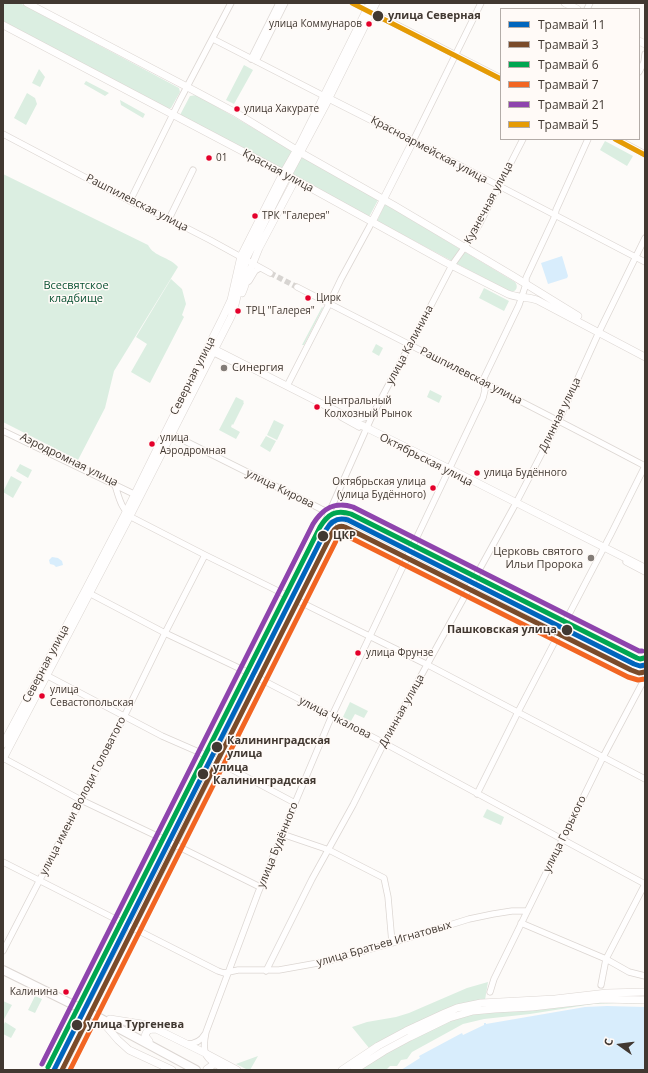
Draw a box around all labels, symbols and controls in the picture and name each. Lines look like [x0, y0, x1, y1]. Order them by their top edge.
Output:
legend [500, 8, 640, 140]
marker: улица Северная [371, 9, 385, 23]
place label: улица Северная [388, 9, 481, 23]
text: Трамвай 11 [538, 16, 605, 33]
place label: улица Коммунаров [269, 18, 362, 30]
marker: улица Коммунаров [364, 19, 374, 29]
text: Трамвай 3 [538, 36, 599, 53]
text: Трамвай 6 [538, 56, 599, 73]
text: Трамвай 7 [538, 76, 599, 93]
text: Трамвай 21 [538, 96, 605, 113]
place label: улица Хакурате [244, 103, 319, 115]
marker: улица Хакурате [232, 104, 242, 114]
street label: Красноармейская улица [368, 114, 490, 186]
text: Трамвай 5 [538, 116, 599, 133]
street label: Красная улица [240, 147, 316, 195]
place label: 01 [216, 152, 227, 164]
marker: 01 [204, 153, 214, 163]
street label: Кузнечная улица [462, 160, 516, 246]
street label: Рашпилевская улица [84, 171, 190, 235]
place label: ТРК "Галерея" [262, 210, 330, 222]
marker: ТРК "Галерея" [250, 211, 260, 221]
park label: Всесвятское кладбище [43, 279, 109, 305]
place label: Цирк [316, 292, 341, 304]
marker: Цирк [303, 293, 313, 303]
street label: улица Калинина [384, 303, 436, 387]
place label: ТРЦ "Галерея" [246, 305, 315, 317]
marker: ТРЦ "Галерея" [233, 306, 243, 316]
street label: Северная улица [168, 335, 218, 417]
street label: Рашпилевская улица [418, 344, 524, 408]
place label: Синергия [232, 361, 284, 375]
marker: Синергия [219, 363, 229, 373]
street label: Длинная улица [536, 375, 584, 455]
place label: Центральный Колхозный Рынок [324, 395, 412, 418]
marker: Центральный Колхозный Рынок [312, 402, 322, 412]
street label: Аэродромная улица [18, 431, 120, 489]
street label: Октябрьская улица [377, 431, 475, 489]
place label: улица Аэродромная [160, 432, 226, 456]
marker: улица Аэродромная [147, 439, 157, 449]
street label: улица Кирова [244, 467, 316, 511]
place label: улица Будённого [484, 467, 567, 479]
marker: улица Будённого [472, 468, 482, 478]
place label: Октябрьская улица (улица Будённого) [332, 476, 426, 500]
marker: Октябрьская улица (улица Будённого) [428, 483, 438, 493]
marker: ЦКР [316, 529, 330, 543]
place label: ЦКР [333, 529, 356, 543]
place label: Церковь святого Ильи Пророка [493, 545, 583, 571]
marker: Церковь святого Ильи Пророка [586, 553, 596, 563]
street label: Северная улица [20, 623, 72, 705]
place label: Пашковская улица [447, 623, 557, 637]
marker: Пашковская улица [560, 623, 574, 637]
place label: улица Фрунзе [366, 647, 433, 659]
marker: улица Фрунзе [353, 648, 363, 658]
street label: Длинная улица [376, 672, 428, 750]
place label: улица Севастопольская [50, 684, 134, 708]
marker: улица Севастопольская [37, 691, 47, 701]
street label: улица Чкалова [297, 694, 373, 742]
street label: улица имени Володи Головатого [37, 714, 129, 878]
place label: Калининградская улица [227, 734, 330, 760]
marker: Калининградская улица [210, 740, 224, 754]
place label: улица Калининградская [213, 761, 316, 787]
marker: улица Калининградская [196, 767, 210, 781]
street label: улица Горького [541, 793, 589, 875]
street label: улица Будённого [255, 800, 301, 890]
street label: улица Братьев Игнатовых [315, 918, 453, 970]
place label: Калинина [10, 986, 58, 998]
marker: Калинина [61, 987, 71, 997]
marker: улица Тургенева [70, 1018, 84, 1032]
place label: улица Тургенева [87, 1018, 184, 1032]
north arrow [600, 1025, 640, 1065]
text: С [600, 1037, 616, 1047]

